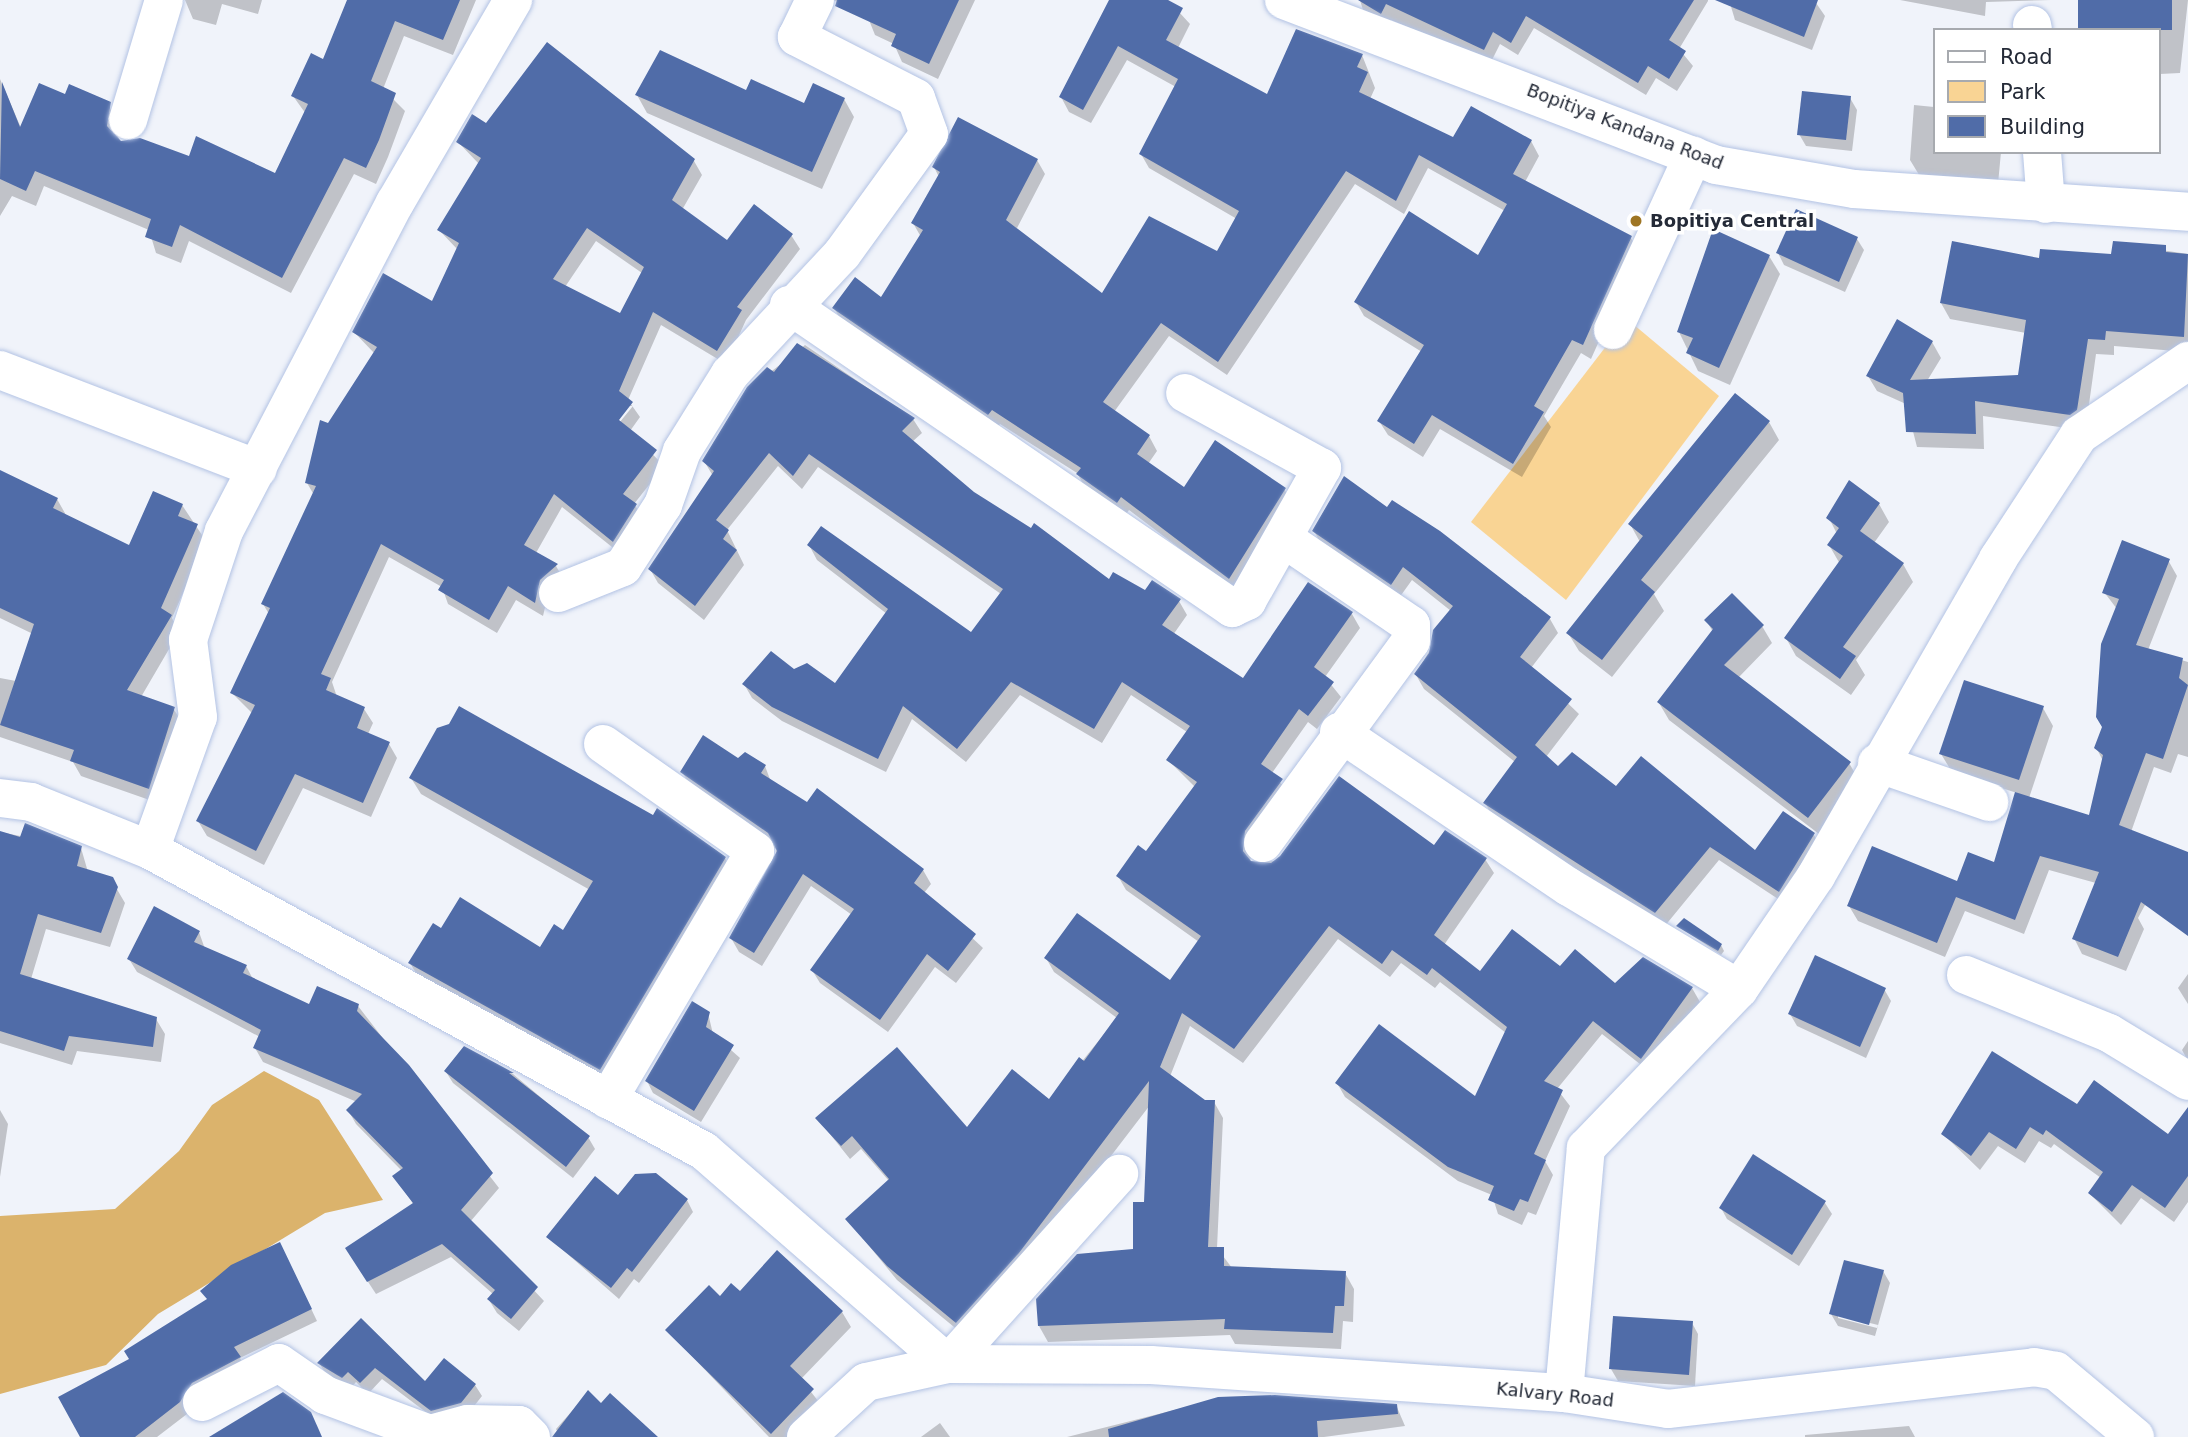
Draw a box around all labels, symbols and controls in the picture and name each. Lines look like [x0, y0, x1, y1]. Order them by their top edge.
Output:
legend [1932, 28, 2160, 154]
text: Road [2000, 45, 2053, 69]
street label: Bopitiya Kandana Road [1524, 79, 1726, 175]
text: Park [2000, 80, 2045, 104]
text: Building [2000, 115, 2085, 139]
place label: Bopitiya Central [1650, 210, 1814, 232]
marker: Bopitiya Central [1628, 213, 1644, 229]
street label: Kalvary Road [1495, 1378, 1615, 1412]

